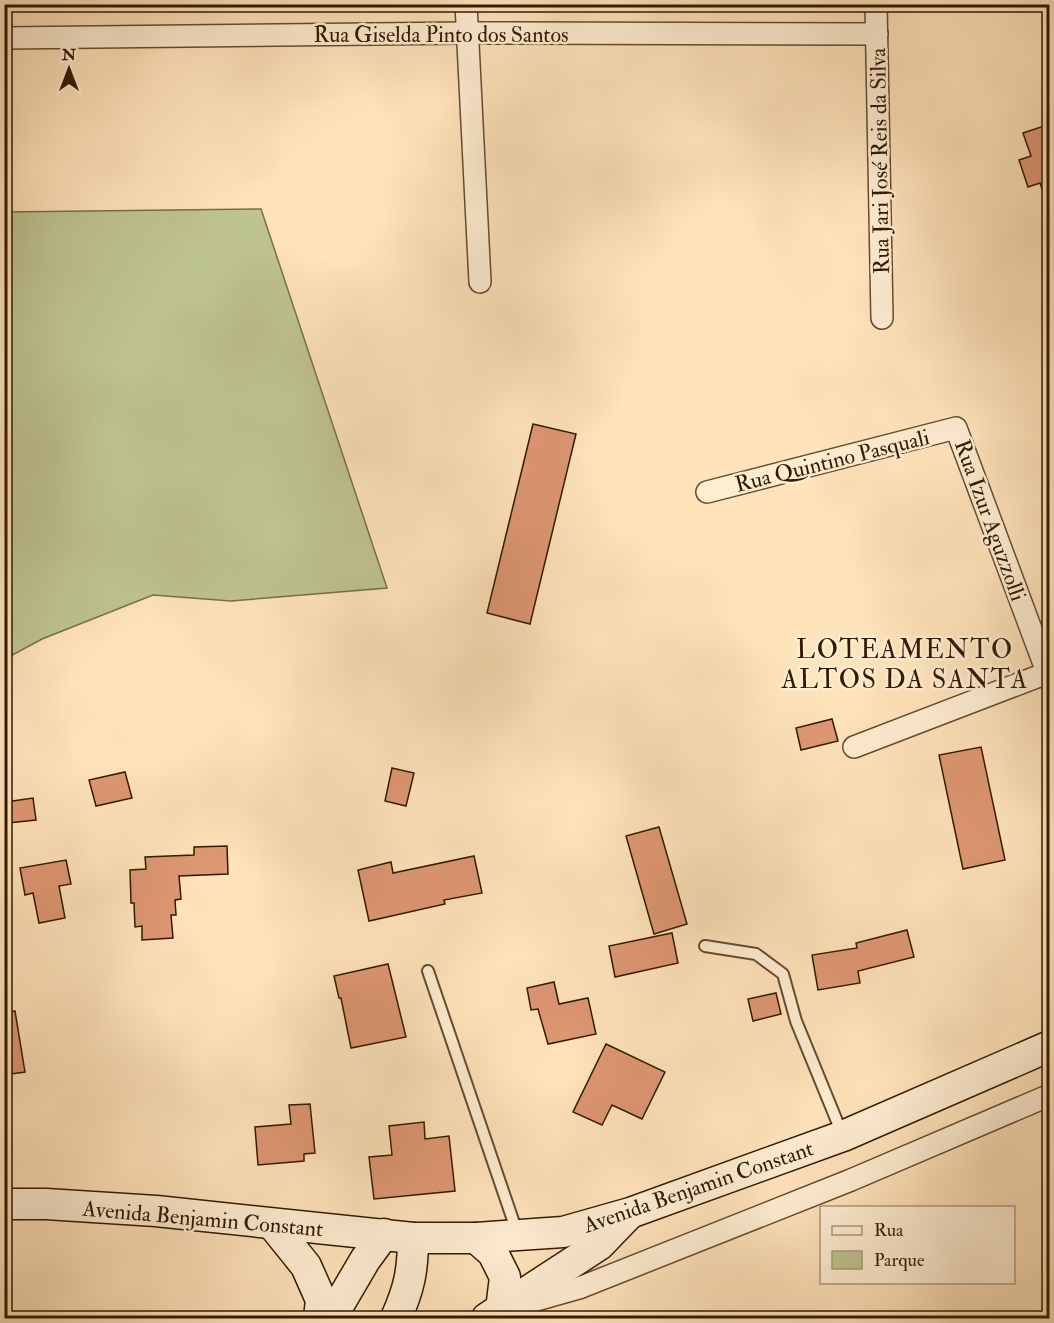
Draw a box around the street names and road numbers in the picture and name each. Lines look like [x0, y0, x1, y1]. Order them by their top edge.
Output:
street label: Rua Giselda Pinto dos Santos [313, 21, 569, 49]
street label: Rua Jari José Reis da Silva [864, 47, 896, 274]
street label: Rua Quintino Pasquali [732, 423, 933, 499]
street label: Rua Izur Aguzzolli [948, 436, 1032, 605]
street label: Avenida Benjamin Constant [579, 1134, 817, 1240]
street label: Avenida Benjamin Constant [80, 1194, 324, 1243]

